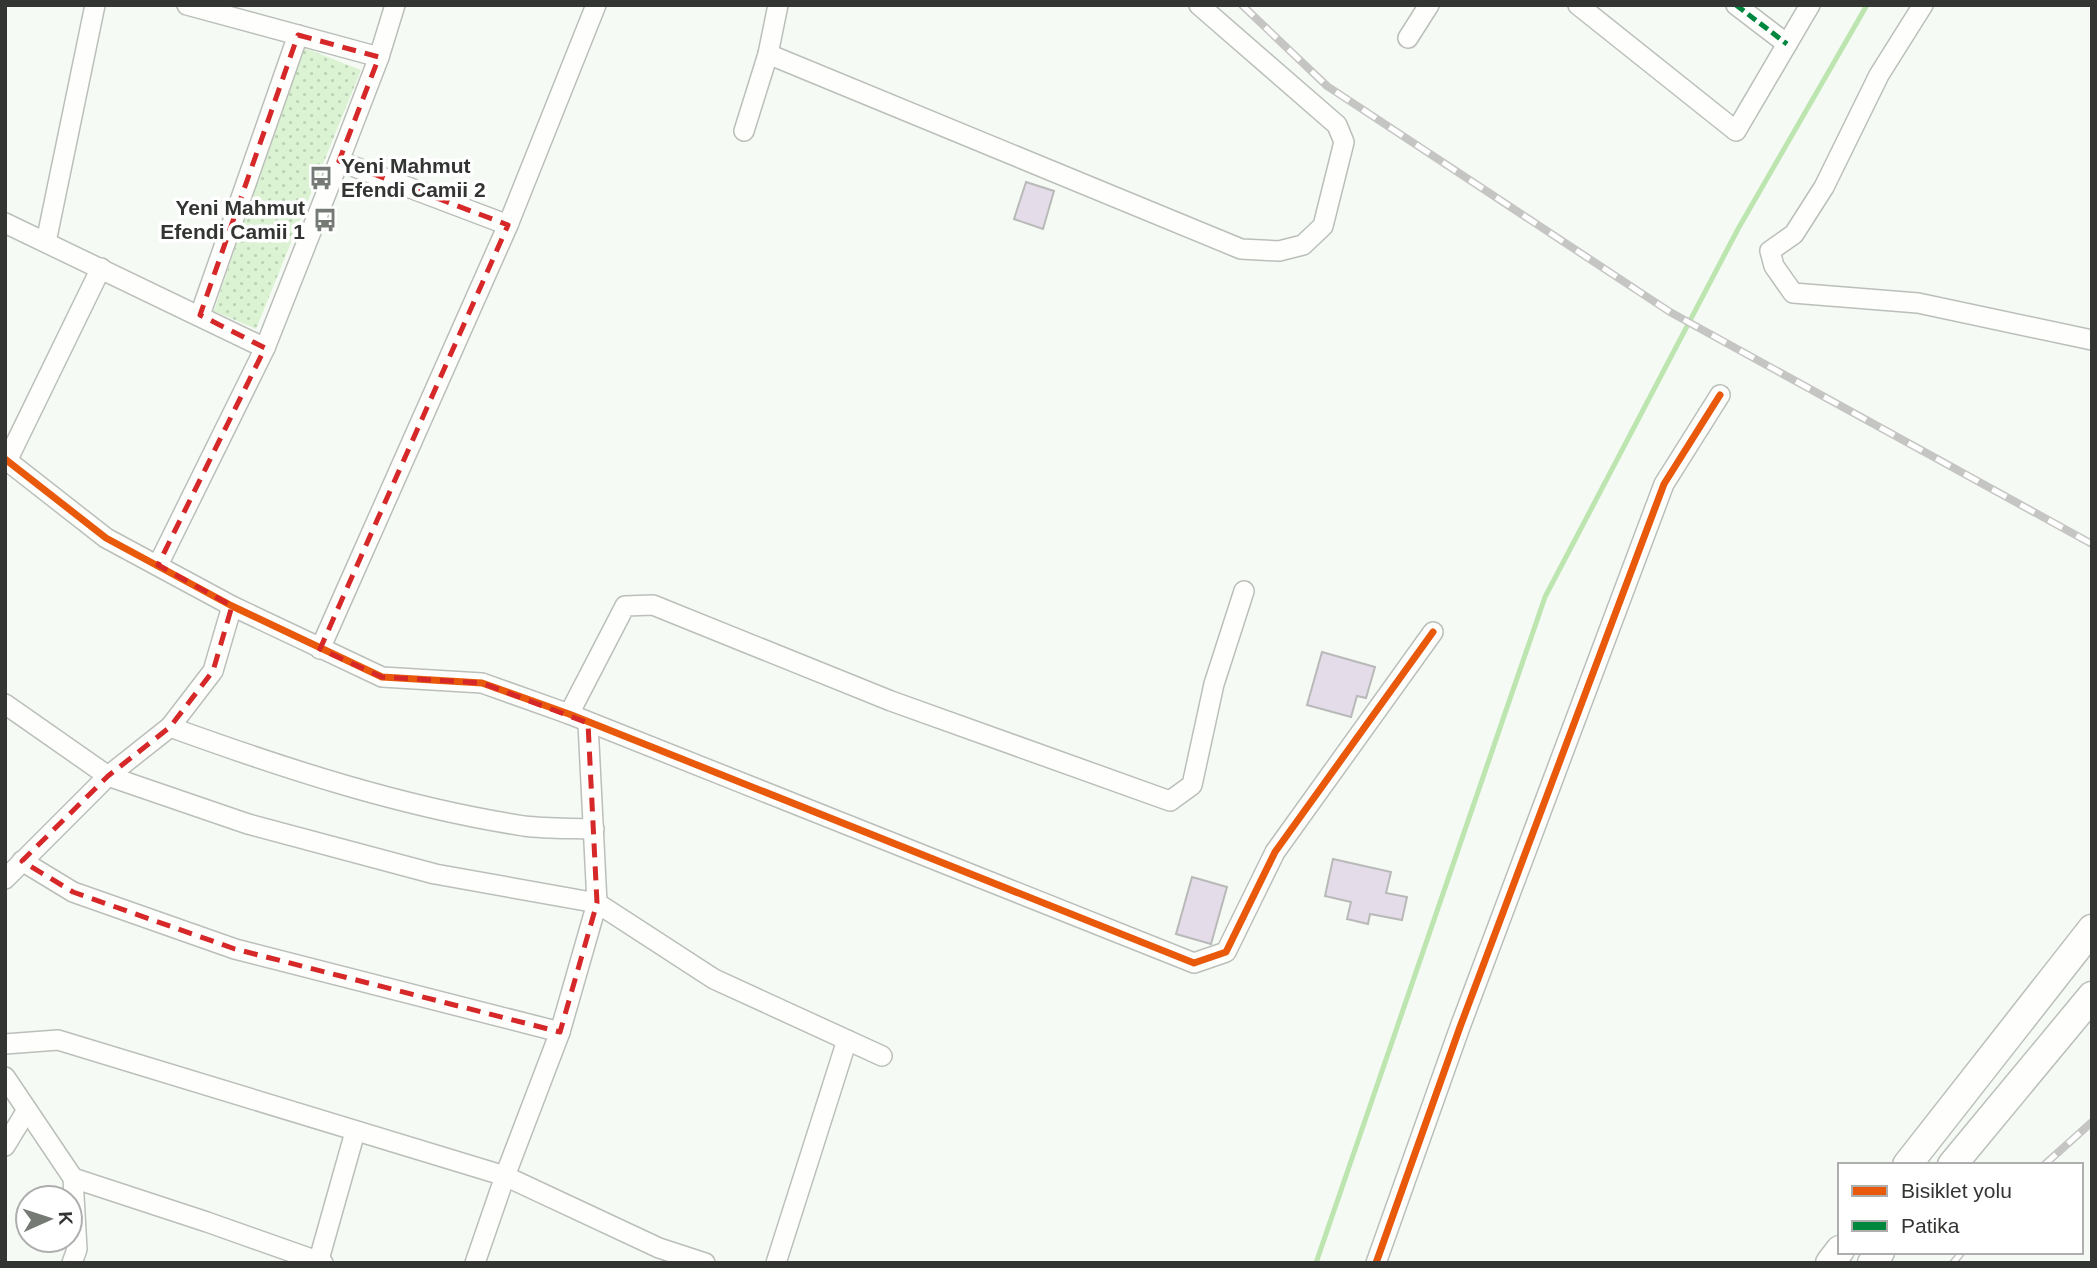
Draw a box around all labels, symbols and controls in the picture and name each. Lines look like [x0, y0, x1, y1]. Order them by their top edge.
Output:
place label: Yeni Mahmut Efendi Camii 2 [341, 154, 486, 201]
bus stop icon: Yeni Mahmut Efendi Camii 2 [307, 164, 335, 192]
place label: Yeni Mahmut Efendi Camii 1 [160, 196, 305, 243]
bus stop icon: Yeni Mahmut Efendi Camii 1 [311, 206, 339, 234]
legend [1838, 1163, 2083, 1254]
text: Bisiklet yolu [1901, 1179, 2012, 1202]
north arrow [14, 1184, 84, 1254]
text: K [55, 1211, 76, 1226]
text: Patika [1901, 1214, 1960, 1237]

